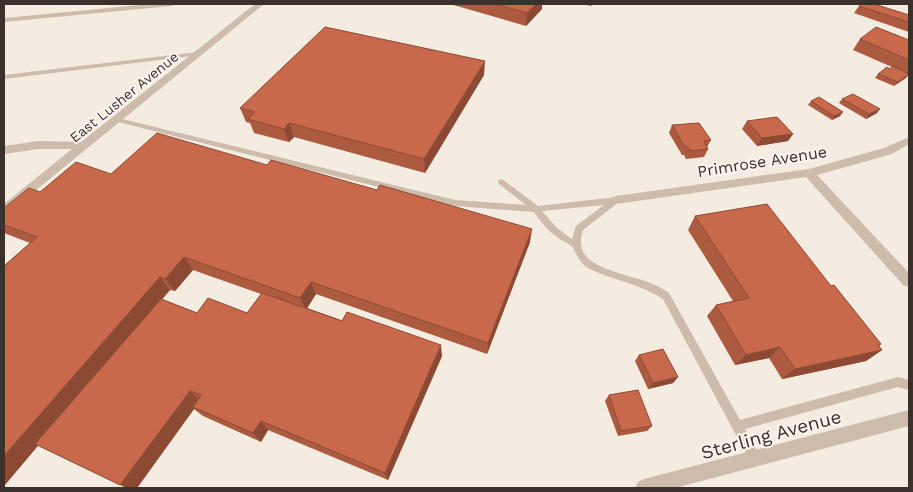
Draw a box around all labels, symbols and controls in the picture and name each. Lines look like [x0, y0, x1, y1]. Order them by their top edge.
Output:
street label: East Lusher Avenue [67, 48, 181, 146]
street label: Primrose Avenue [696, 142, 828, 181]
street label: Sterling Avenue [698, 405, 844, 464]

